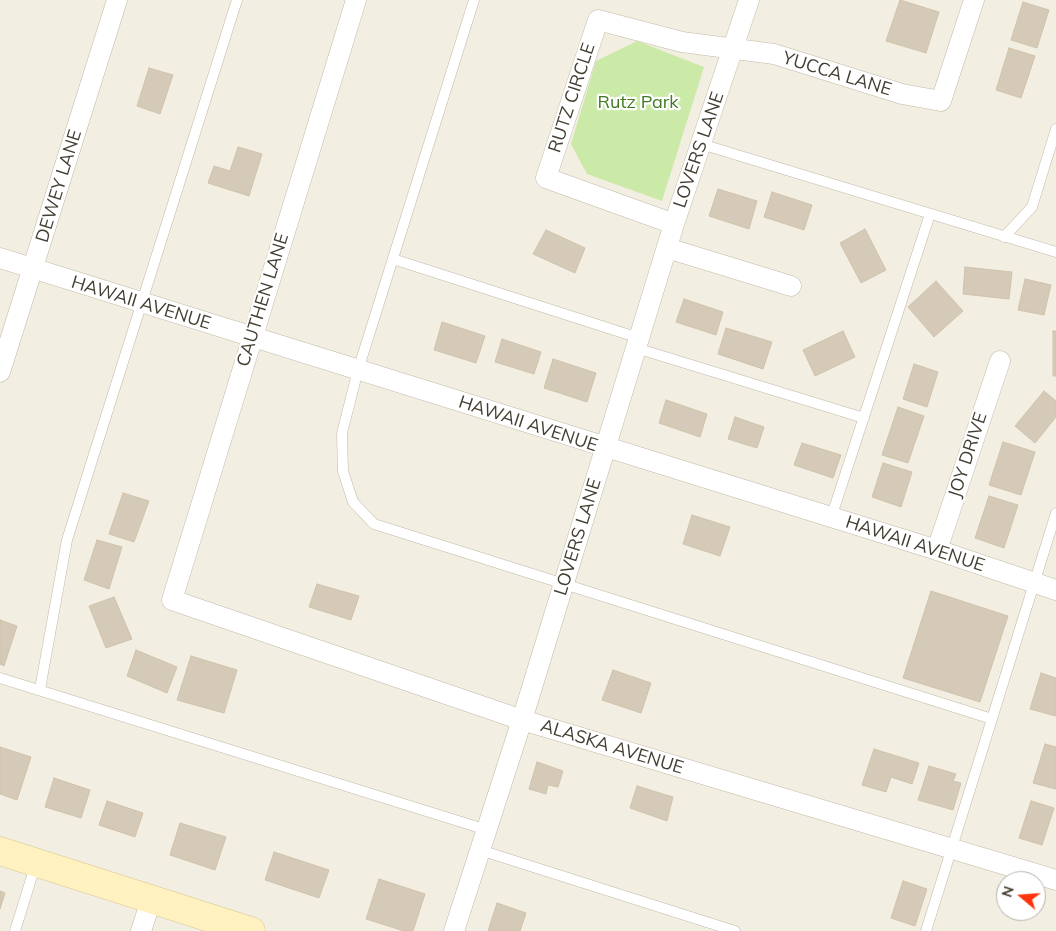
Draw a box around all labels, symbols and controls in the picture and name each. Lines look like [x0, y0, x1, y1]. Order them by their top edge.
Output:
street label: RUTZ CIRCLE [544, 41, 600, 155]
street label: YUCCA LANE [780, 47, 894, 101]
street label: LOVERS LANE [669, 89, 729, 211]
park label: Rutz Park [597, 92, 679, 114]
street label: DEWEY LANE [32, 127, 86, 245]
street label: CAUTHEN LANE [232, 231, 294, 369]
street label: HAWAII AVENUE [69, 271, 213, 335]
street label: HAWAII AVENUE [456, 391, 600, 457]
street label: JOY DRIVE [944, 410, 992, 500]
street label: LOVERS LANE [550, 476, 606, 598]
street label: HAWAII AVENUE [843, 511, 987, 577]
street label: ALASKA AVENUE [538, 715, 686, 779]
north arrow [996, 871, 1046, 921]
text: N [997, 884, 1018, 899]

